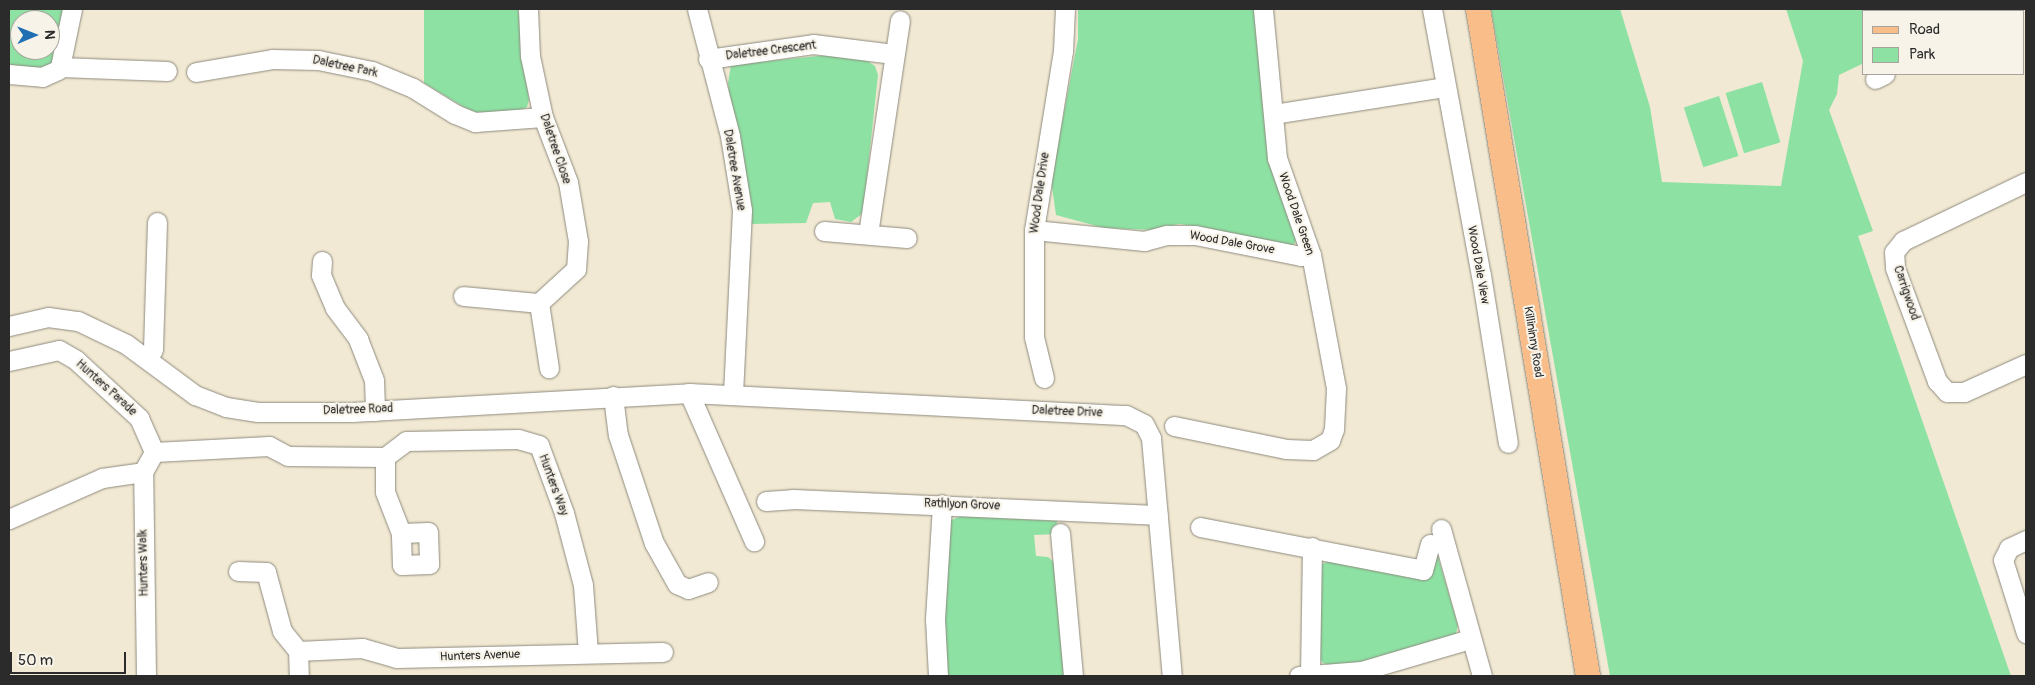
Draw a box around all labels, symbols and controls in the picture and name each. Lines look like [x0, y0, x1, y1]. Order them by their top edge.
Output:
north arrow [10, 10, 60, 60]
legend [1862, 10, 2025, 75]
text: Road [1909, 20, 1940, 39]
text: N [41, 30, 58, 40]
street label: Daletree Crescent [725, 38, 817, 64]
text: Park [1909, 45, 1935, 64]
street label: Daletree Park [311, 53, 379, 81]
street label: Daletree Close [536, 112, 574, 186]
street label: Daletree Avenue [720, 128, 748, 212]
street label: Wood Dale Drive [1027, 152, 1053, 234]
street label: Wood Dale Green [1275, 171, 1317, 257]
street label: Wood Dale View [1464, 225, 1492, 305]
street label: Wood Dale Grove [1188, 228, 1276, 258]
street label: Carrigwood [1890, 264, 1922, 322]
street label: Killininny Road [1520, 305, 1546, 379]
street label: Hunters Parade [73, 357, 139, 419]
street label: Daletree Road [323, 402, 393, 418]
street label: Daletree Drive [1031, 404, 1103, 420]
street label: Hunters Way [535, 452, 571, 518]
street label: Rathlyon Grove [924, 496, 1000, 514]
street label: Hunters Walk [136, 529, 152, 597]
scale bar [12, 642, 129, 674]
street label: Hunters Avenue [440, 647, 520, 665]
text: 50 m [18, 651, 53, 670]

